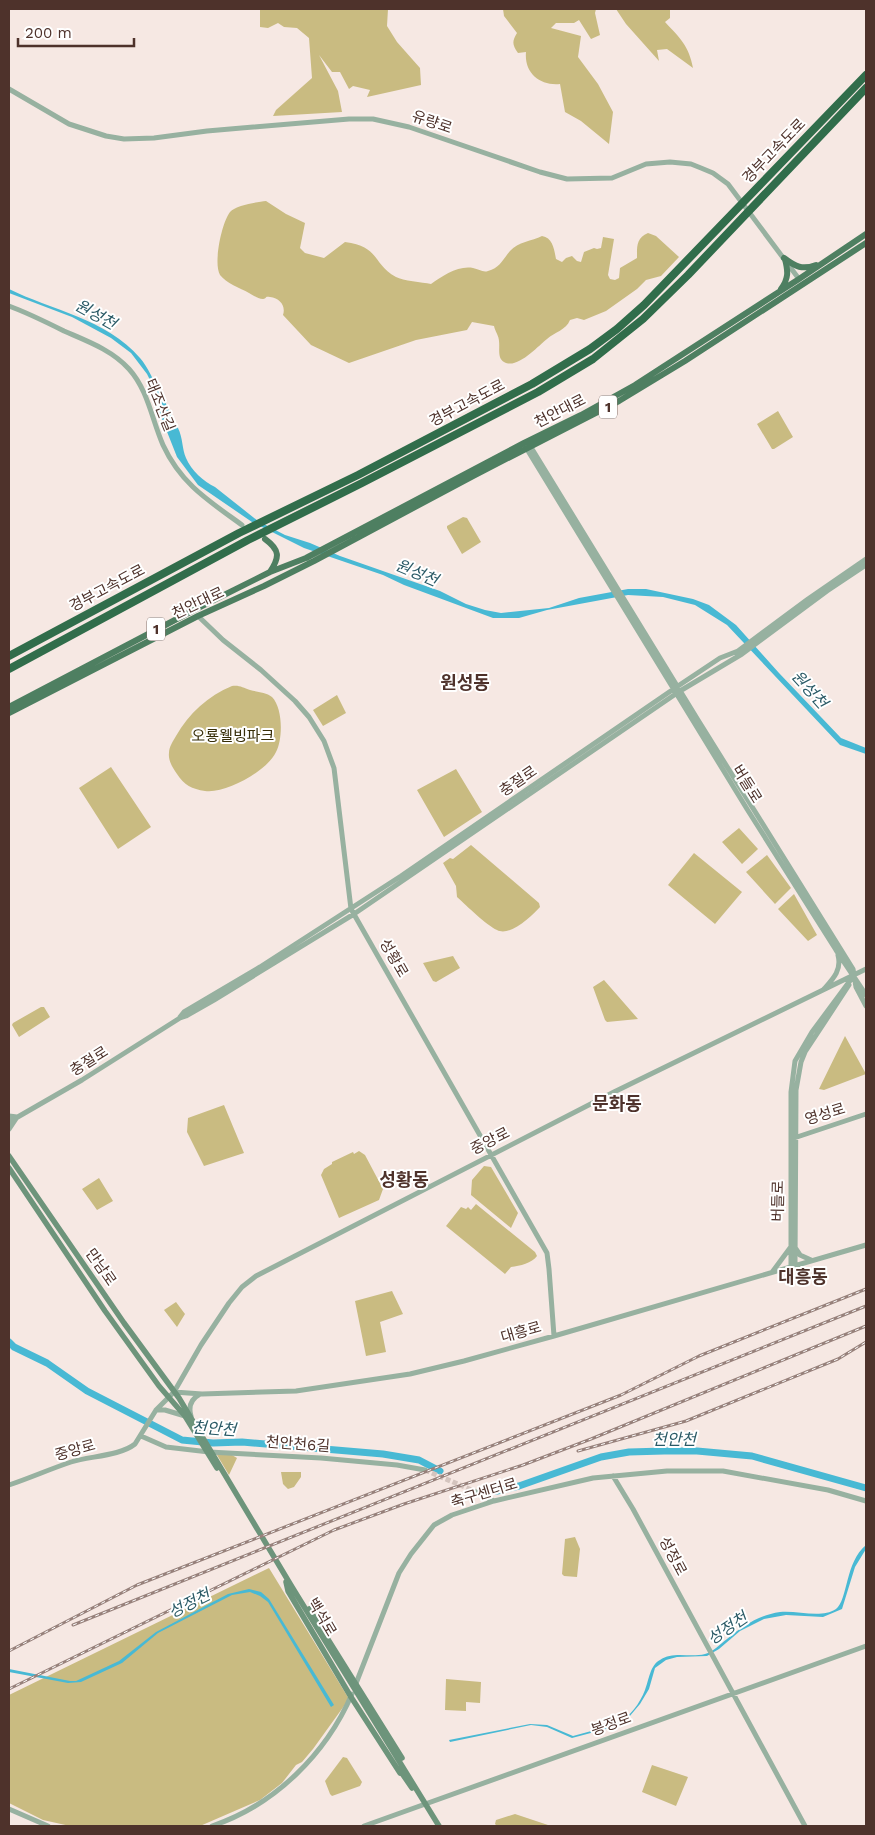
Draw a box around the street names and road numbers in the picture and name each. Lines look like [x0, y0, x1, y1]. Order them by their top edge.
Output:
street label: 유량로 [409, 107, 455, 137]
street label: 경부고속도로 [739, 115, 809, 187]
street label: 태조산길 [141, 376, 179, 434]
street label: 경부고속도로 [426, 376, 508, 430]
street label: 천안대로 [531, 390, 589, 432]
road number: 1 [599, 396, 617, 418]
street label: 경부고속도로 [66, 561, 148, 615]
street label: 천안대로 [169, 583, 227, 623]
road number: 1 [147, 618, 165, 640]
street label: 충절로 [496, 762, 540, 800]
street label: 버들로 [728, 762, 766, 806]
street label: 성황로 [376, 936, 412, 980]
street label: 충절로 [67, 1042, 111, 1080]
street label: 영성로 [803, 1099, 847, 1129]
street label: 중앙로 [467, 1124, 513, 1158]
street label: 버들로 [769, 1180, 787, 1222]
street label: 만남로 [82, 1245, 120, 1289]
street label: 대흥로 [499, 1318, 543, 1346]
street label: 천안천6길 [265, 1433, 331, 1455]
street label: 중앙로 [53, 1436, 97, 1464]
street label: 축구센터로 [448, 1474, 520, 1512]
street label: 성정로 [655, 1533, 691, 1579]
street label: 백석로 [304, 1595, 340, 1639]
street label: 봉정로 [588, 1708, 634, 1740]

